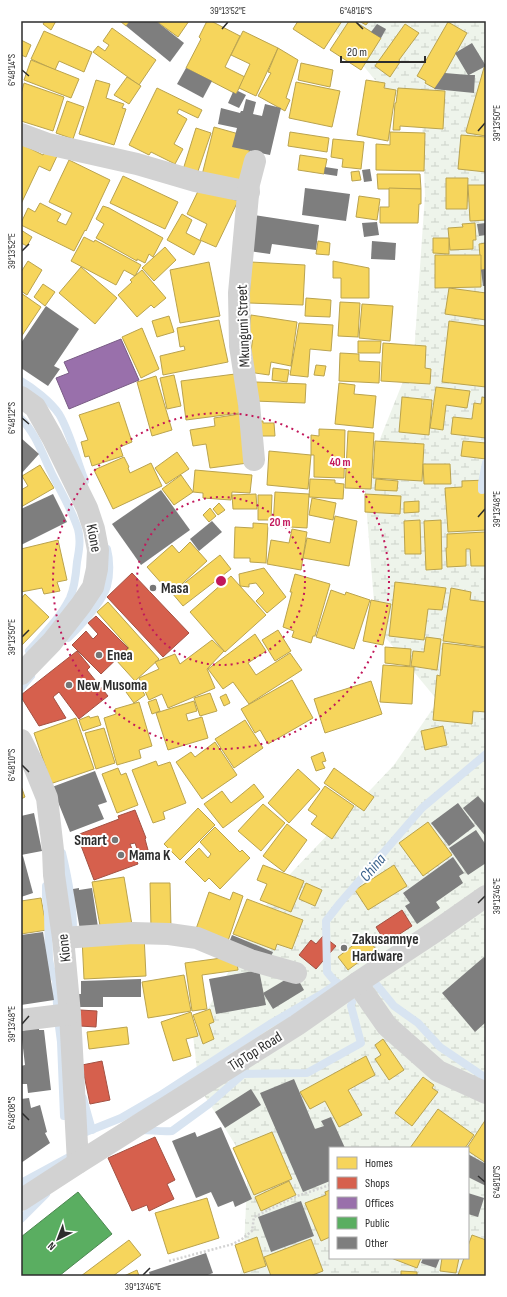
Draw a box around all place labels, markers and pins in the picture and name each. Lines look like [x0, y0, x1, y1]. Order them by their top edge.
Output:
centre of rings [214, 574, 228, 588]
place label: Masa [161, 579, 189, 598]
marker: Masa [148, 583, 158, 593]
place label: Enea [107, 646, 133, 665]
marker: Enea [94, 650, 104, 660]
place label: New Musoma [77, 676, 147, 695]
marker: New Musoma [64, 680, 74, 690]
place label: Smart [74, 831, 107, 850]
marker: Smart [110, 835, 120, 845]
place label: Mama K [129, 846, 171, 865]
marker: Mama K [116, 850, 126, 860]
place label: Zakusamnye Hardware [352, 930, 419, 966]
marker: Zakusamnye Hardware [339, 943, 349, 953]

